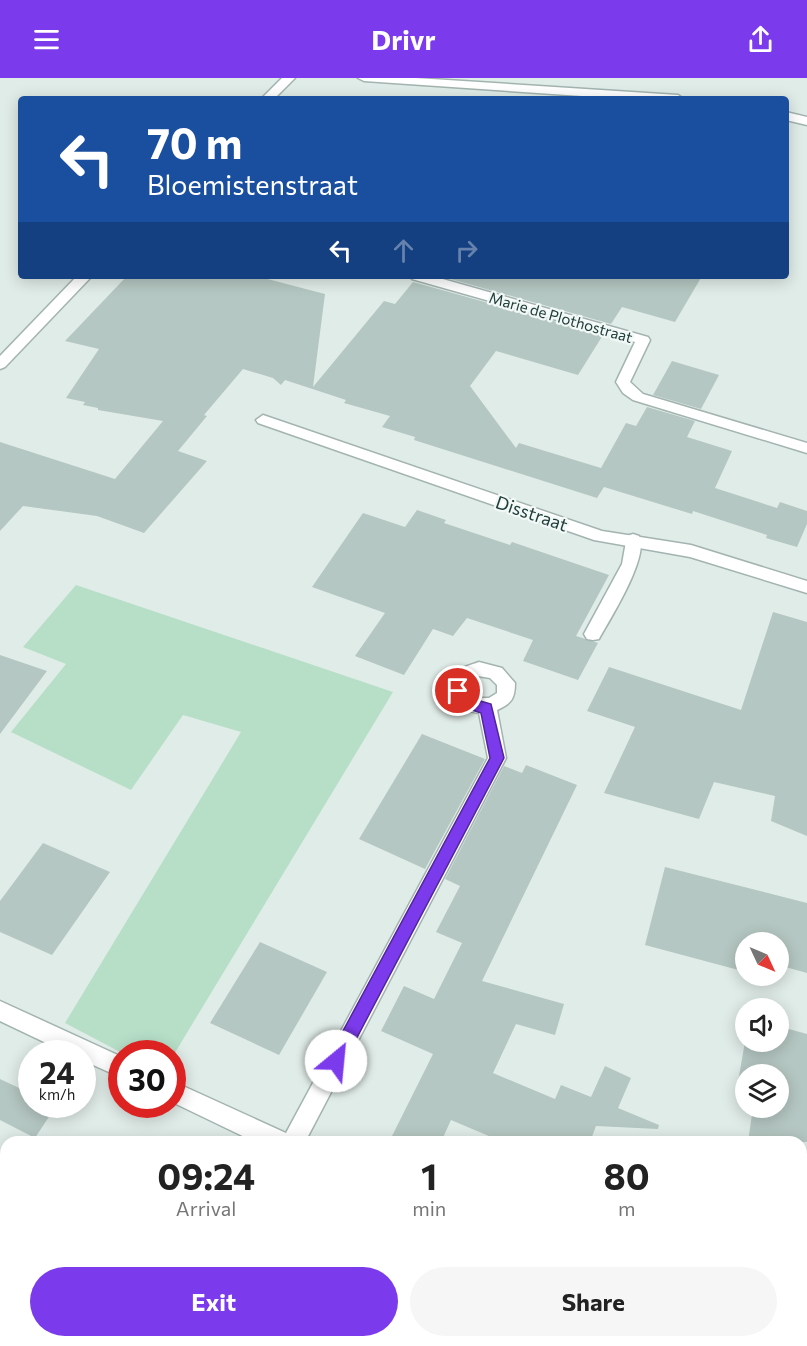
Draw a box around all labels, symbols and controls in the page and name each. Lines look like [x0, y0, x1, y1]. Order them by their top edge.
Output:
icon: menu [30, 23, 63, 56]
text: Drivr [371, 23, 436, 56]
icon: share [744, 23, 777, 56]
text: 70 m [147, 116, 242, 168]
icon: left [48, 120, 126, 198]
text: Bloemistenstraat [147, 168, 358, 201]
icon: left [324, 234, 357, 267]
icon: ahead [387, 234, 420, 267]
icon: right [450, 234, 483, 267]
street label: Marie de Plothostraat [487, 288, 635, 346]
street label: Disstraat [493, 490, 571, 536]
pin [432, 665, 483, 716]
icon: arrive [441, 674, 474, 707]
north arrow [735, 932, 789, 986]
map controls [735, 932, 789, 1118]
button: sound [735, 998, 789, 1052]
position arrow [304, 1029, 368, 1093]
speed limit sign: 30 [108, 1040, 186, 1118]
text: 24 [39, 1053, 75, 1090]
button: layers [735, 1064, 789, 1118]
text: km/h [39, 1085, 75, 1103]
text: 09:24 [157, 1153, 255, 1197]
text: 1 [421, 1153, 437, 1197]
text: 80 [604, 1153, 650, 1197]
text: Arrival [176, 1196, 236, 1220]
text: min [412, 1196, 446, 1220]
text: m [618, 1196, 635, 1220]
button: Exit [30, 1267, 398, 1336]
button: Share [410, 1267, 777, 1336]

